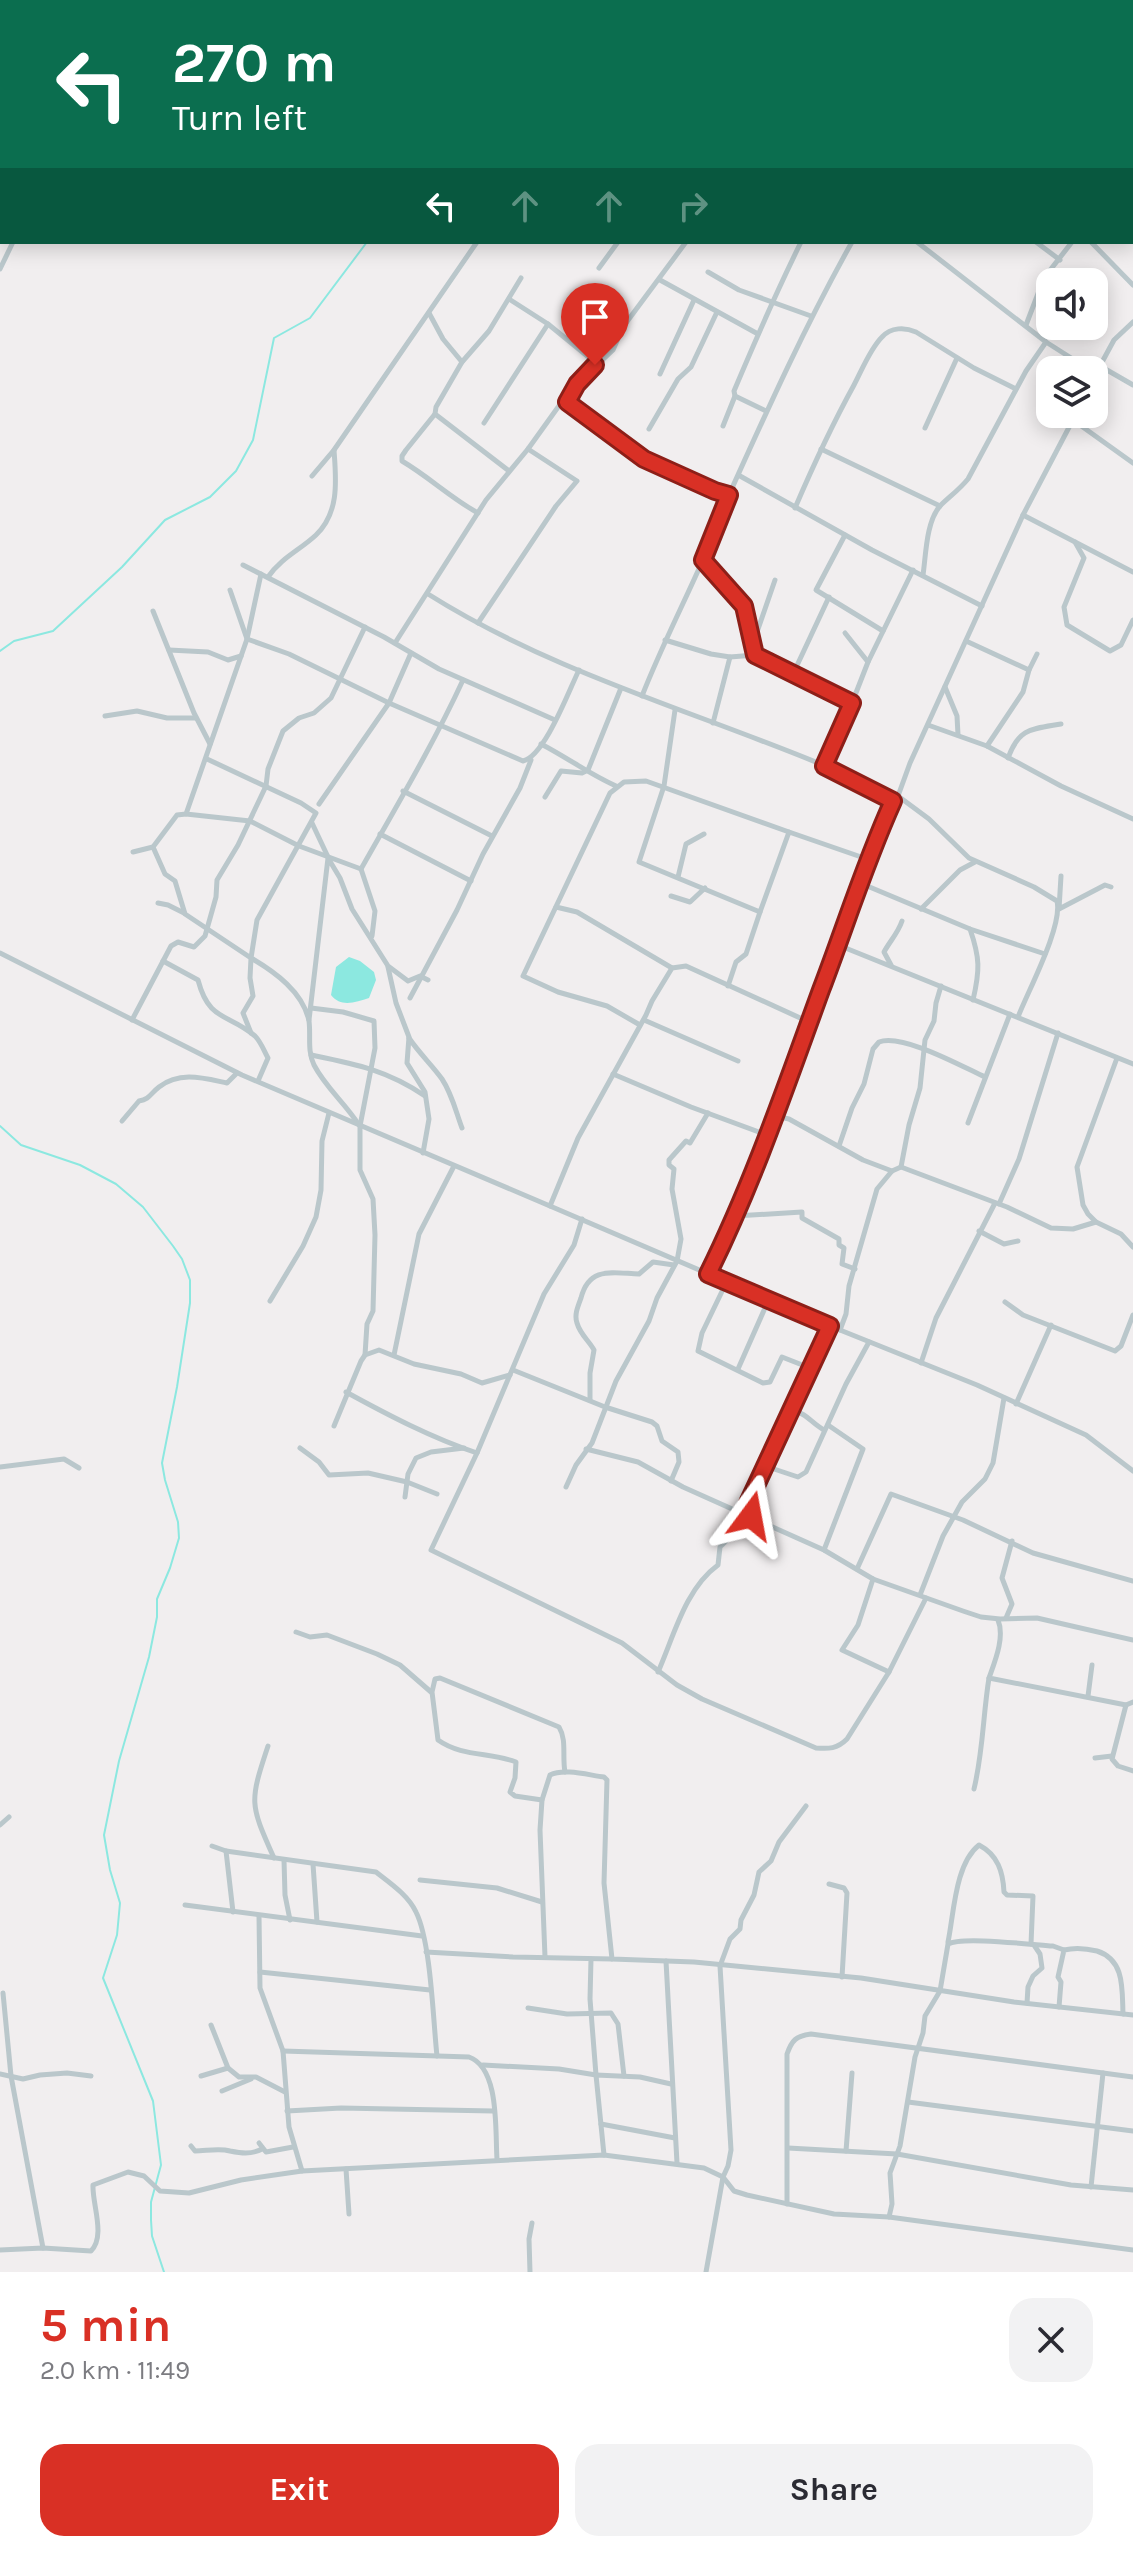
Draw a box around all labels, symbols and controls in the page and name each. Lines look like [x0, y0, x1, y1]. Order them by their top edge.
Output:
text: 270 m [172, 30, 336, 95]
icon: left [40, 32, 144, 136]
text: Turn left [172, 97, 307, 139]
icon: left [419, 184, 463, 228]
icon: ahead [503, 184, 547, 228]
icon: ahead [587, 184, 631, 228]
icon: right [671, 184, 715, 228]
map controls [1036, 268, 1108, 428]
button: sound [1036, 268, 1108, 340]
pin [561, 283, 629, 365]
icon: arrive [573, 295, 617, 339]
button: layers [1036, 356, 1108, 428]
position arrow [709, 1474, 793, 1558]
text: 5 min [40, 2297, 171, 2353]
button: close [1009, 2298, 1093, 2382]
text: 2.0 km · 11:49 [40, 2355, 190, 2386]
button: Exit [40, 2444, 559, 2536]
button: Share [575, 2444, 1093, 2536]

